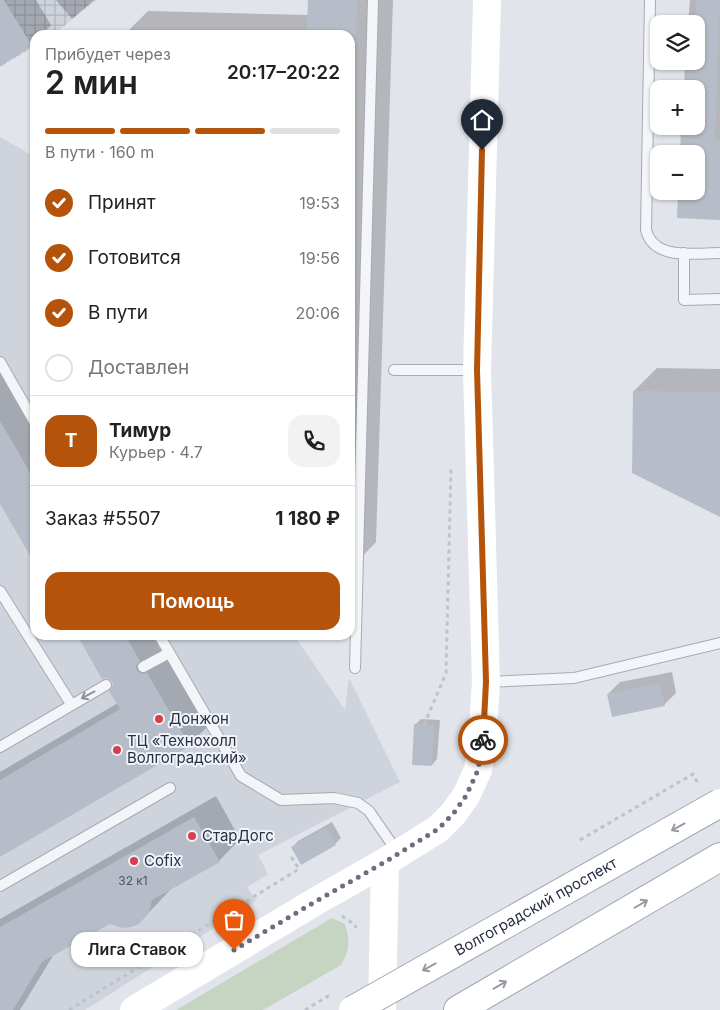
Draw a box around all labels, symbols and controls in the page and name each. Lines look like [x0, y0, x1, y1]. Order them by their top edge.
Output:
map controls [650, 15, 705, 200]
button: layers [650, 15, 705, 70]
text: Прибудет через [45, 44, 171, 64]
text: 20:17–20:22 [227, 61, 340, 84]
text: 2 мин [45, 63, 138, 102]
button: + [650, 80, 705, 135]
pin [461, 99, 503, 150]
icon: home [468, 106, 496, 134]
text: В пути · 160 m [45, 142, 154, 162]
button: − [650, 145, 705, 200]
icon: check [45, 189, 73, 217]
text: Принят [88, 191, 156, 214]
text: 19:53 [299, 193, 340, 213]
icon: check [45, 244, 73, 272]
text: Готовится [88, 246, 181, 269]
text: 19:56 [299, 248, 340, 268]
icon: check [45, 299, 73, 327]
text: В пути [88, 301, 148, 324]
text: 20:06 [296, 303, 340, 323]
text: Доставлен [88, 356, 189, 379]
button: phone [288, 415, 340, 467]
text: Тимур [109, 419, 171, 442]
text: Т [65, 429, 77, 452]
text: Курьер · 4.7 [109, 442, 203, 462]
text: Заказ #5507 [45, 507, 161, 530]
text: 1 180 ₽ [275, 507, 340, 530]
button: Помощь [45, 572, 340, 630]
one-way arrow [81, 690, 96, 700]
place label: Донжон [169, 709, 229, 728]
marker: Донжон [153, 713, 165, 725]
courier [458, 715, 508, 765]
icon: bike [469, 726, 497, 754]
place label: ТЦ «Технохолл Волгоградский» [127, 731, 247, 767]
marker: ТЦ «Технохолл Волгоградский» [111, 744, 123, 756]
one-way arrow [670, 822, 685, 832]
place label: СтарДогс [202, 826, 274, 845]
marker: СтарДогс [186, 830, 198, 842]
place label: Cofix [144, 851, 181, 870]
street label: Волгоградский проспект [451, 853, 620, 960]
marker: Cofix [128, 855, 140, 867]
house number: 32 к1 [118, 873, 148, 888]
one-way arrow [633, 898, 647, 908]
pin [213, 899, 255, 950]
icon: bag [220, 906, 248, 934]
callout: Лига Ставок [71, 932, 204, 968]
text: Лига Ставок [88, 939, 186, 959]
one-way arrow [422, 962, 437, 972]
one-way arrow [493, 980, 507, 990]

